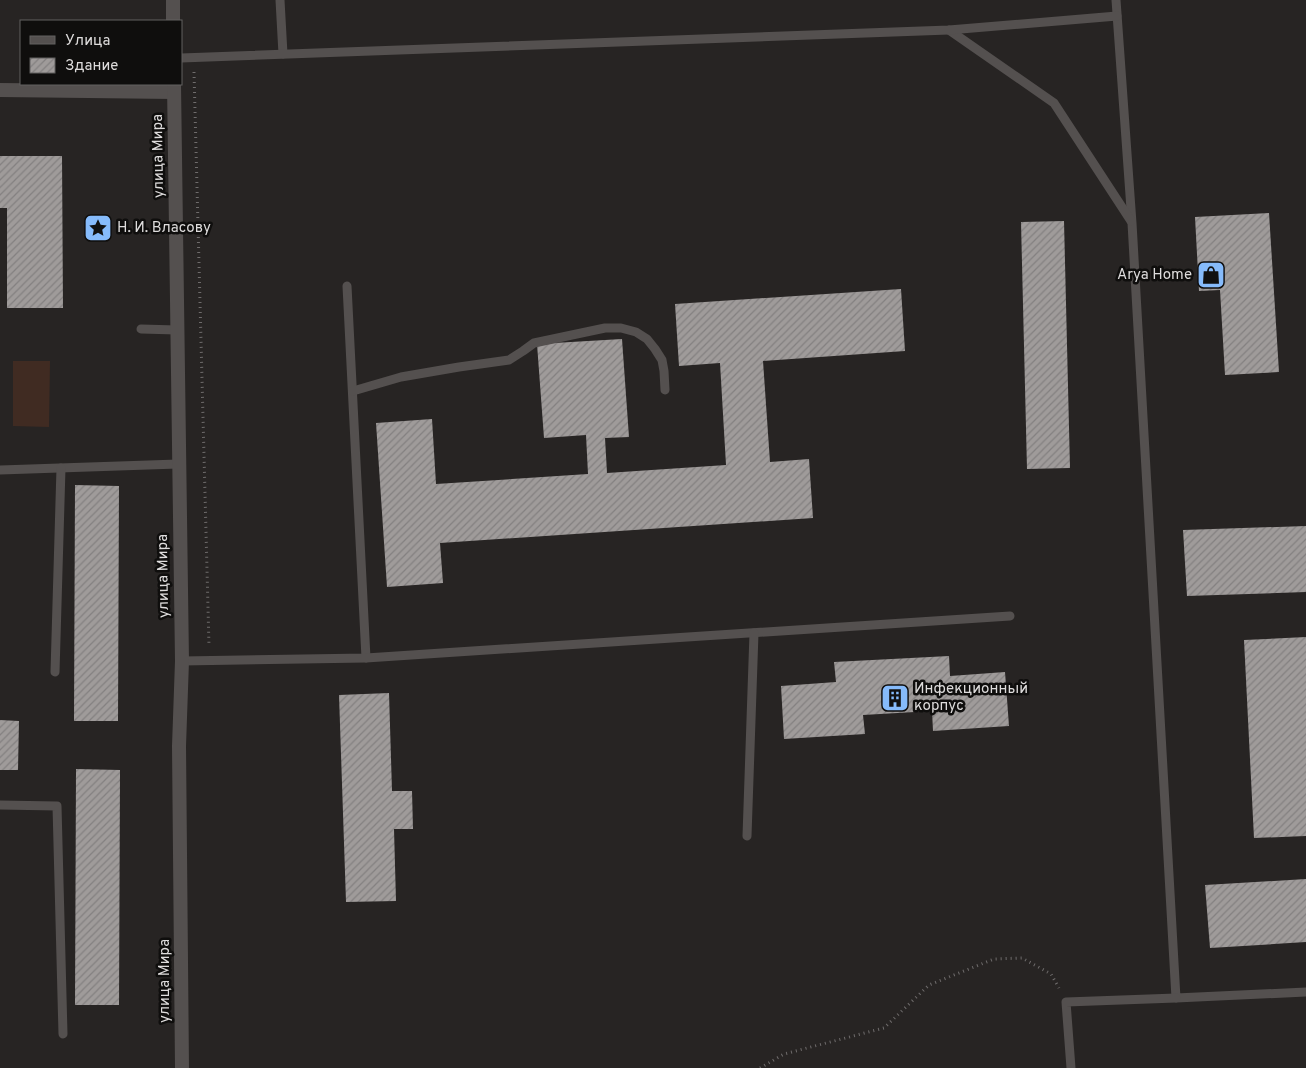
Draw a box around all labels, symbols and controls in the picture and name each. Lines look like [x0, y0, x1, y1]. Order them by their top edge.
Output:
legend [20, 20, 182, 85]
text: Улица [65, 32, 110, 51]
text: Здание [65, 57, 118, 76]
street label: улица Мира [149, 114, 169, 198]
place icon: Н. И. Власову [83, 213, 113, 243]
place label: Н. И. Власову [117, 219, 211, 238]
shop icon: Arya Home [1196, 260, 1226, 290]
place label: Arya Home [1117, 266, 1192, 285]
street label: улица Мира [154, 534, 174, 618]
place label: Инфекционный корпус [914, 680, 1028, 716]
building icon: Инфекционный корпус [880, 683, 910, 713]
street label: улица Мира [156, 939, 175, 1023]

